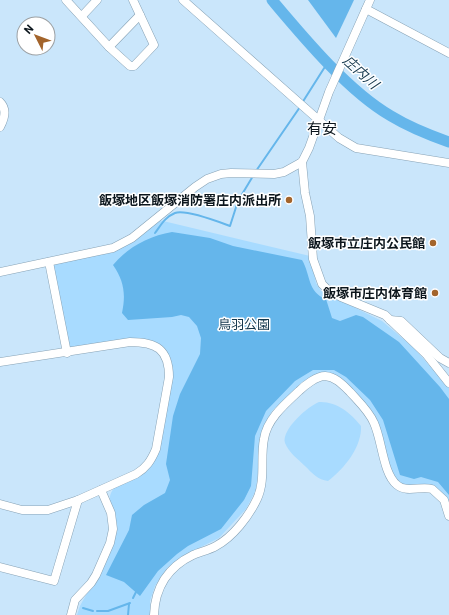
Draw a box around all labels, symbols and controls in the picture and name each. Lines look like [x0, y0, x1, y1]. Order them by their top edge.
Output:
north arrow [16, 16, 56, 56]
text: N [22, 22, 37, 37]
water label: 庄内川 [340, 52, 383, 93]
district label: 有安 [307, 120, 337, 138]
place label: 飯塚地区飯塚消防署庄内派出所 [99, 193, 281, 208]
marker: 飯塚地区飯塚消防署庄内派出所 [284, 195, 294, 205]
place label: 飯塚市立庄内公民館 [308, 236, 425, 251]
marker: 飯塚市立庄内公民館 [428, 238, 438, 248]
place label: 飯塚市庄内体育館 [323, 286, 427, 301]
marker: 飯塚市庄内体育館 [430, 288, 440, 298]
park label: 鳥羽公園 [218, 317, 270, 332]

